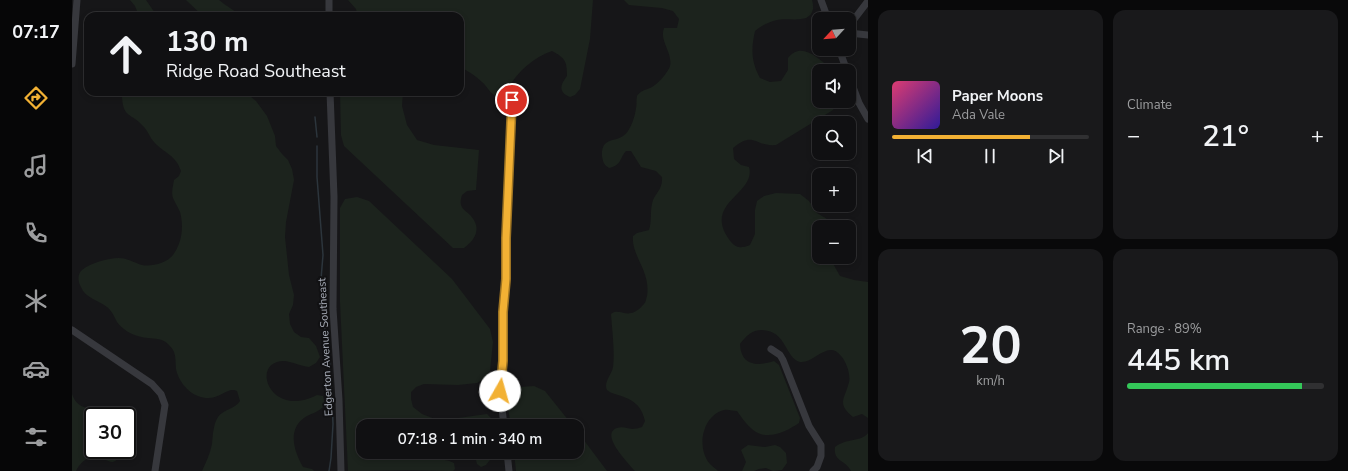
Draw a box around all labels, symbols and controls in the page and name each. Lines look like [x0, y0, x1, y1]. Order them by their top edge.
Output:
north arrow [812, 12, 856, 56]
map controls [812, 12, 856, 264]
text: 07:17 [12, 20, 60, 44]
text: 130 m [166, 23, 249, 61]
icon: ahead [100, 28, 152, 80]
text: Ridge Road Southeast [166, 59, 346, 83]
button: sound [812, 64, 856, 108]
pin [495, 83, 529, 117]
icon: directions [22, 84, 50, 112]
text: Paper Moons [952, 86, 1043, 106]
icon: arrive [501, 89, 523, 111]
text: Climate [1127, 96, 1172, 114]
text: Ada Vale [952, 106, 1005, 124]
button: search [812, 116, 856, 160]
text: 21° [1202, 116, 1249, 157]
text: − [1127, 121, 1140, 151]
text: + [1311, 121, 1324, 151]
icon: previous [914, 145, 936, 167]
icon: pause [979, 145, 1001, 167]
icon: next [1045, 145, 1067, 167]
icon: music [22, 152, 50, 180]
button: + [812, 168, 856, 212]
icon: phone [22, 219, 50, 247]
button: − [812, 220, 856, 264]
street label: Edgerton Avenue Southeast [314, 277, 337, 417]
icon: climate [22, 287, 50, 315]
text: 20 [959, 310, 1022, 381]
text: Range · 89% [1127, 320, 1202, 338]
text: 445 km [1127, 340, 1230, 381]
icon: car [22, 355, 50, 383]
position arrow [479, 370, 521, 412]
text: km/h [976, 372, 1005, 390]
speed limit sign: 30 [84, 407, 136, 459]
icon: filters [22, 423, 50, 451]
text: 07:18 · 1 min · 340 m [398, 429, 542, 449]

